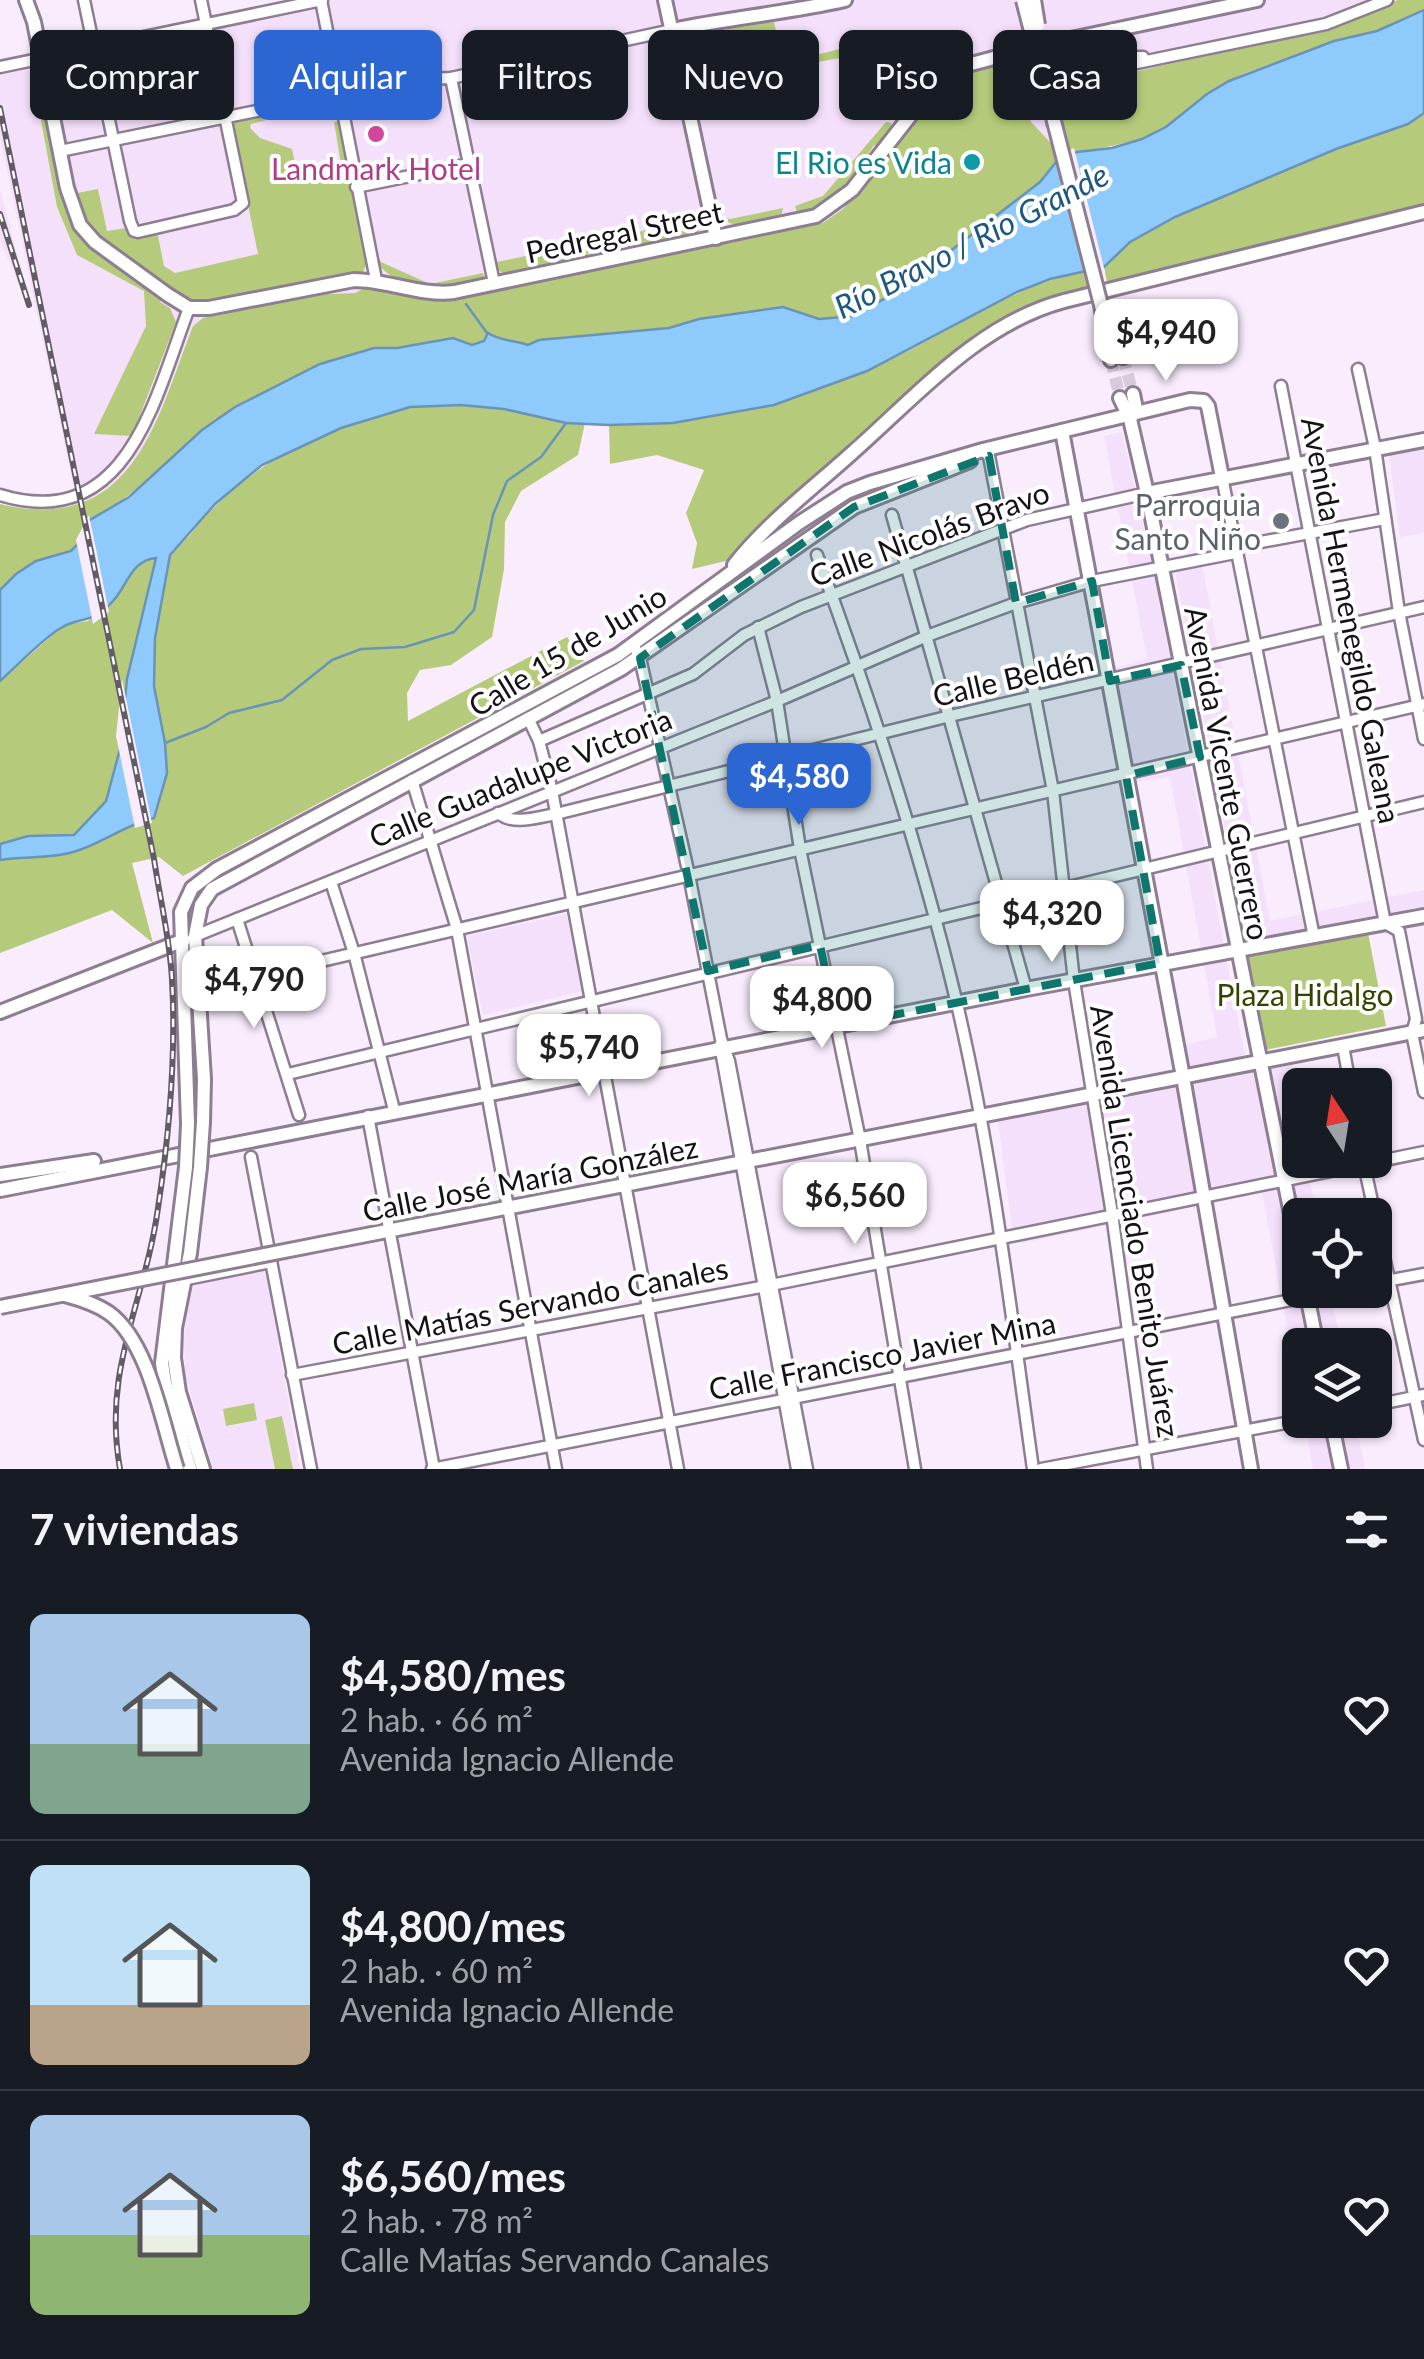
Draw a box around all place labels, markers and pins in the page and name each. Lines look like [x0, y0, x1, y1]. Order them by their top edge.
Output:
marker: Landmark Hotel [365, 123, 387, 145]
place label: El Rio es Vida [775, 144, 952, 180]
place label: Landmark Hotel [271, 150, 481, 186]
marker: El Rio es Vida [961, 151, 983, 173]
pin: $4,940 [1085, 299, 1247, 384]
place label: Parroquia Santo Niño [1114, 486, 1261, 556]
marker: Parroquia Santo Niño [1270, 510, 1292, 532]
pin: $4,580 [718, 743, 880, 828]
pin: $4,320 [971, 880, 1133, 965]
pin: $4,790 [173, 946, 335, 1031]
pin: $4,800 [741, 966, 903, 1051]
pin: $5,740 [508, 1014, 670, 1099]
pin: $6,560 [774, 1162, 936, 1247]

